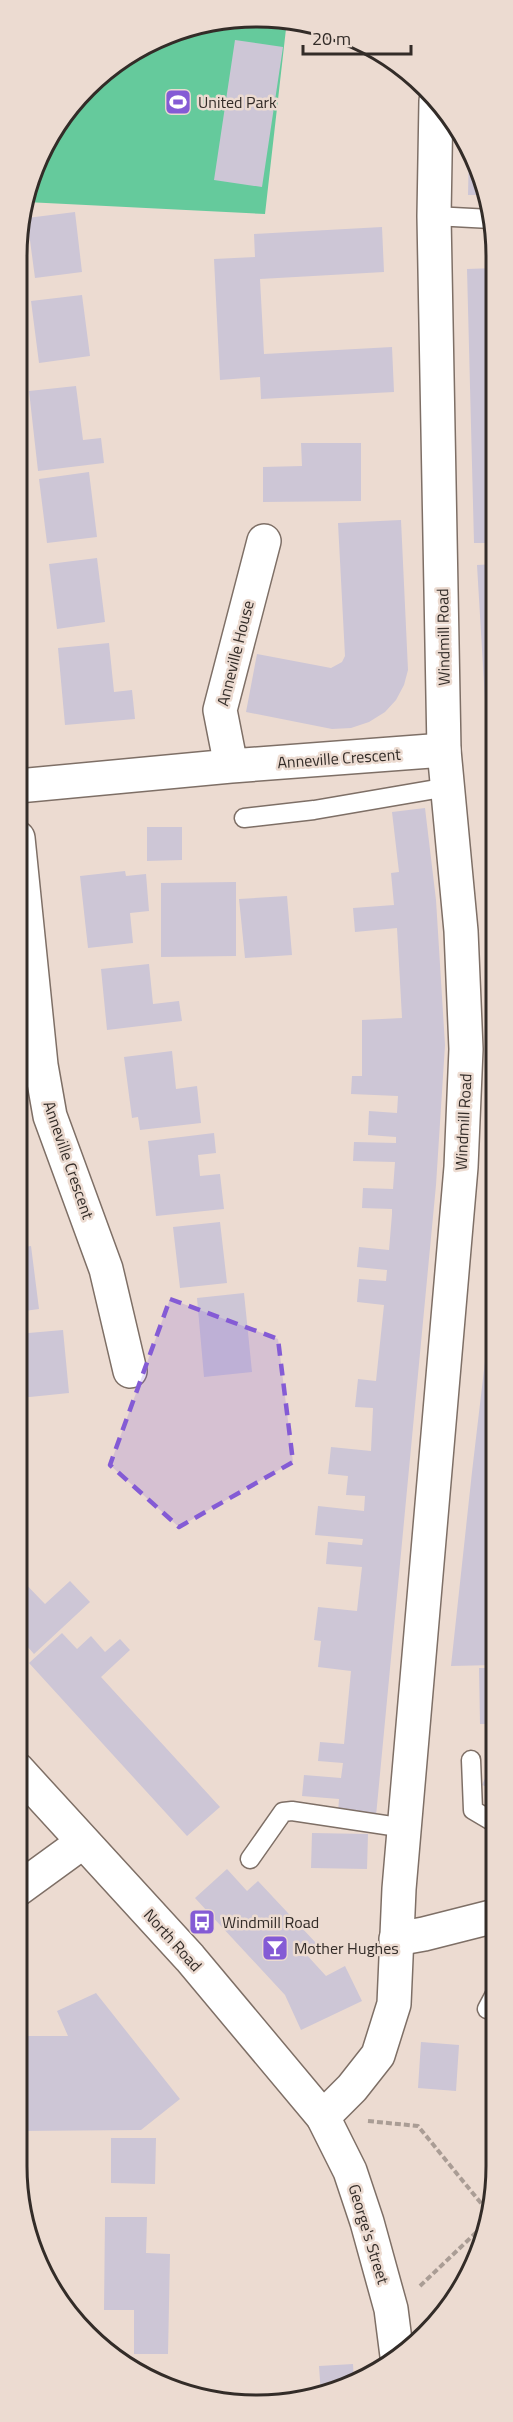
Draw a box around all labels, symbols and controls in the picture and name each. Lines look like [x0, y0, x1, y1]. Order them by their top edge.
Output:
scale bar [303, 18, 411, 56]
text: 20 m [312, 25, 351, 52]
sports icon: United Park [163, 87, 193, 117]
place label: United Park [198, 90, 277, 114]
street label: Windmill Road [430, 588, 456, 686]
street label: Anneville House [210, 598, 260, 708]
street label: Anneville Crescent [277, 742, 402, 774]
street label: Windmill Road [448, 1073, 478, 1171]
street label: Anneville Crescent [38, 1098, 101, 1223]
street label: North Road [138, 1903, 208, 1977]
bus stop icon: Windmill Road [187, 1907, 217, 1937]
place label: Windmill Road [222, 1910, 319, 1934]
bar icon: Mother Hughes [260, 1933, 290, 1963]
place label: Mother Hughes [294, 1936, 399, 1960]
street label: George's Street [342, 2181, 396, 2287]

